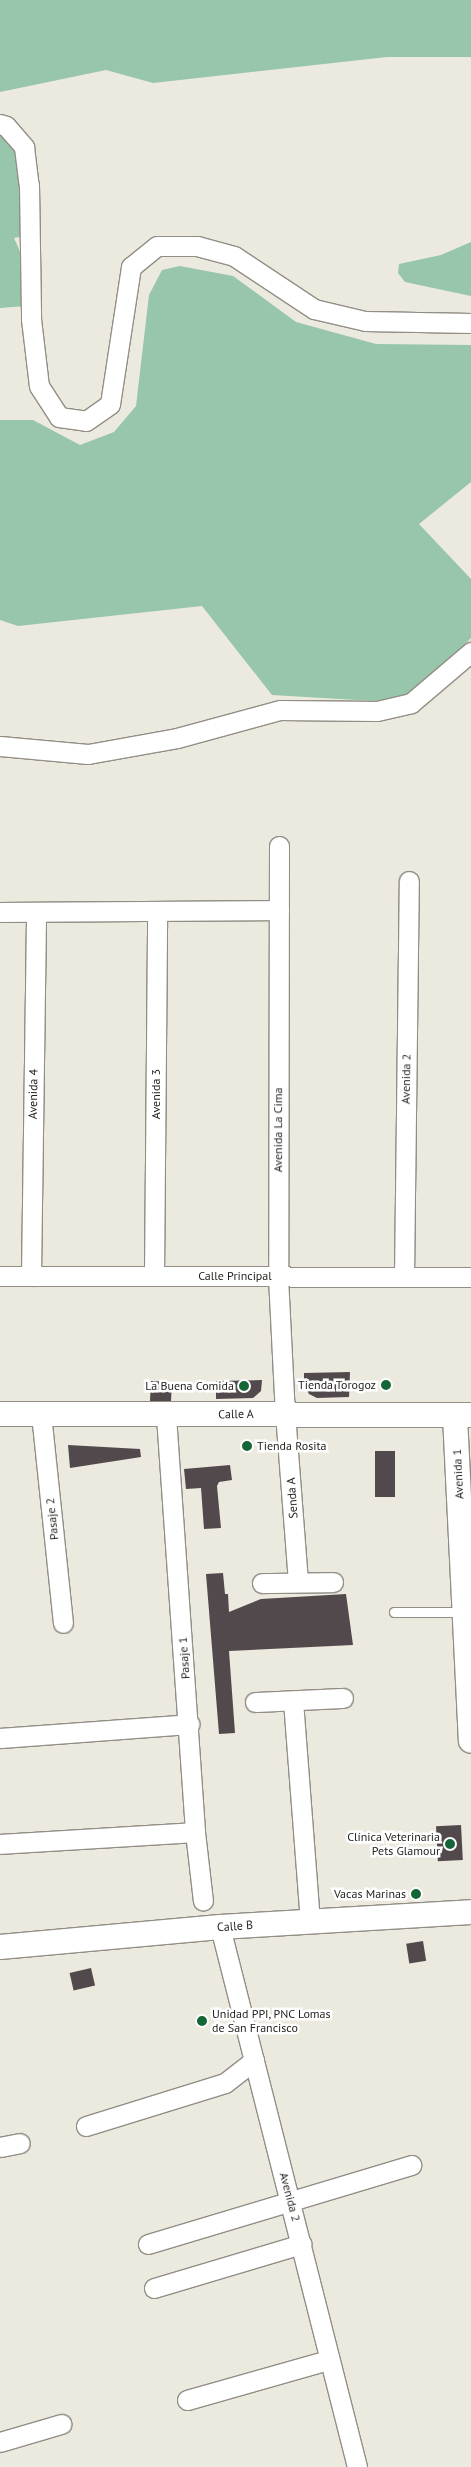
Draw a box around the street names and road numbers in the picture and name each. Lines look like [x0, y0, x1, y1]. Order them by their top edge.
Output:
street label: Avenida 2 [398, 1054, 414, 1104]
street label: Avenida 4 [25, 1069, 41, 1119]
street label: Avenida 3 [149, 1069, 163, 1119]
street label: Avenida La Cima [271, 1088, 285, 1172]
street label: Calle Principal [198, 1269, 272, 1283]
street label: Calle A [218, 1406, 254, 1422]
street label: Avenida 1 [449, 1449, 467, 1499]
street label: Senda A [283, 1477, 301, 1519]
street label: Pasaje 2 [43, 1497, 61, 1541]
street label: Pasaje 1 [175, 1636, 193, 1680]
street label: Calle B [217, 1918, 253, 1934]
street label: Avenida 2 [277, 2171, 303, 2223]

